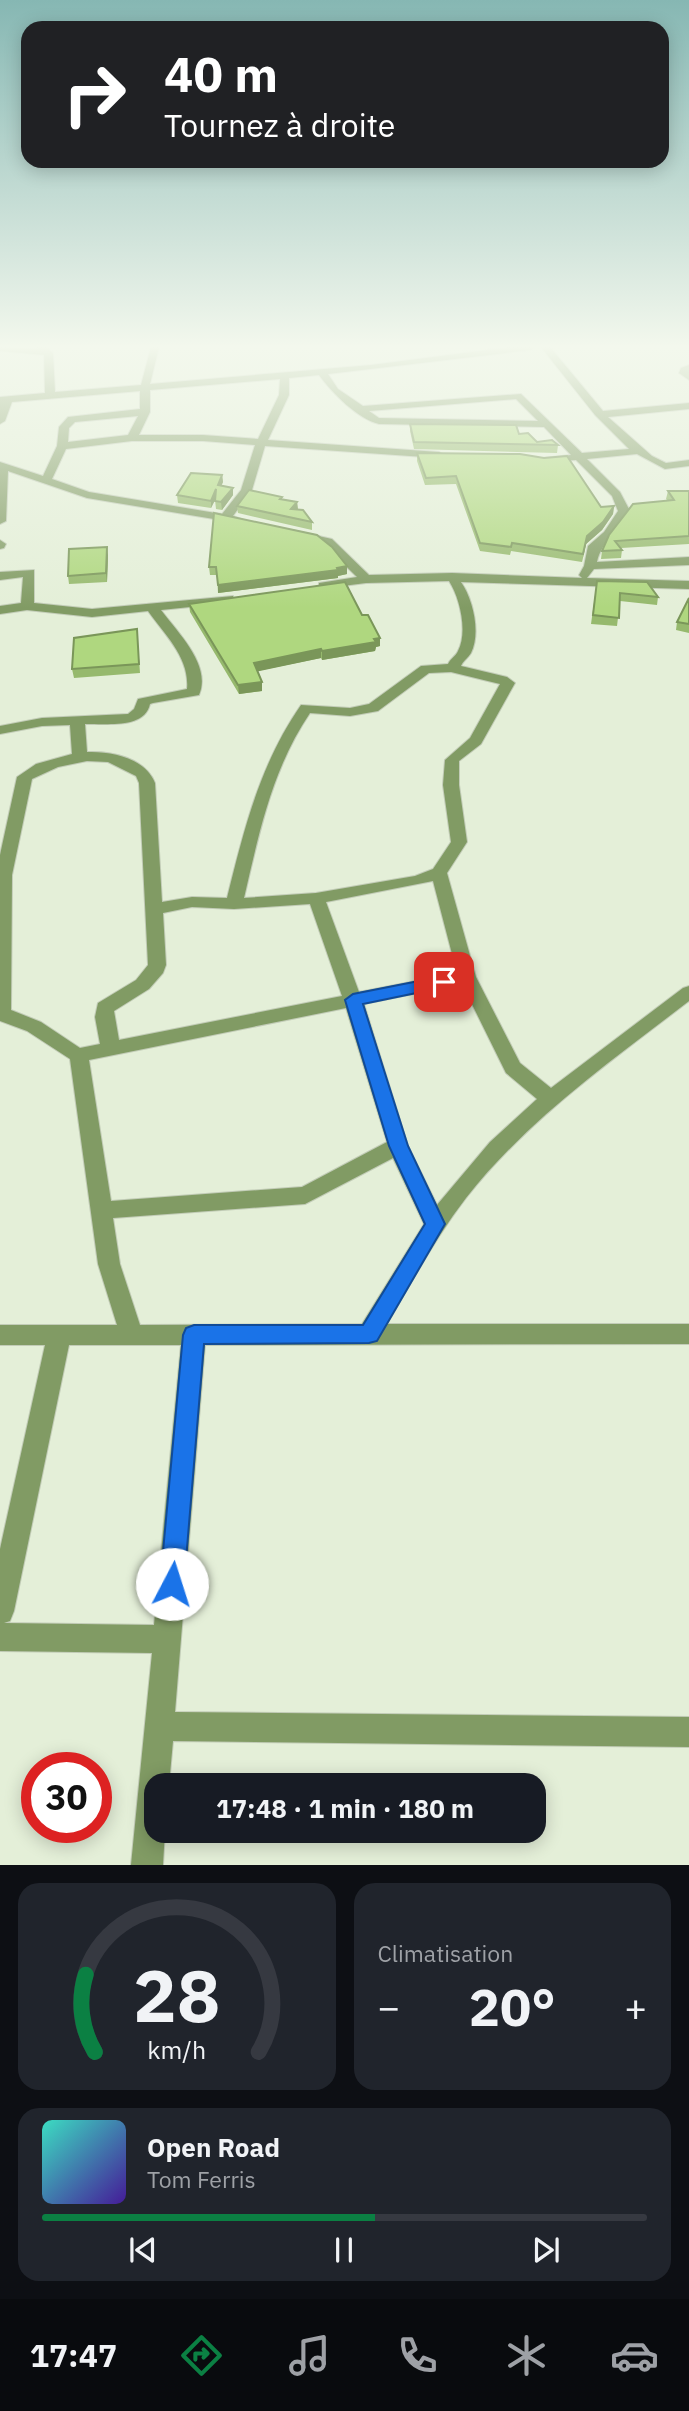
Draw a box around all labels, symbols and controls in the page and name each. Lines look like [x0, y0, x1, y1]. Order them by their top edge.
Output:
text: 40 m [164, 42, 278, 105]
icon: right [49, 49, 140, 140]
text: Tournez à droite [164, 104, 395, 146]
pin [414, 952, 474, 1012]
icon: arrive [425, 963, 463, 1001]
position arrow [135, 1547, 209, 1621]
speed limit sign: 30 [21, 1752, 112, 1843]
text: 17:48 · 1 min · 180 m [216, 1791, 474, 1825]
text: Climatisation [378, 1938, 513, 1968]
text: 28 [133, 1948, 220, 2043]
text: 20° [469, 1973, 556, 2040]
text: − [378, 1982, 400, 2031]
text: + [624, 1982, 647, 2031]
text: km/h [147, 2033, 206, 2066]
text: Open Road [147, 2130, 280, 2164]
text: Tom Ferris [147, 2164, 256, 2194]
icon: previous [124, 2231, 162, 2269]
icon: pause [325, 2231, 363, 2269]
icon: next [527, 2231, 565, 2269]
icon: directions [177, 2331, 226, 2380]
icon: music [285, 2331, 334, 2380]
icon: phone [393, 2331, 442, 2380]
icon: climate [502, 2331, 551, 2380]
icon: car [610, 2331, 659, 2380]
text: 17:47 [30, 2334, 117, 2376]

